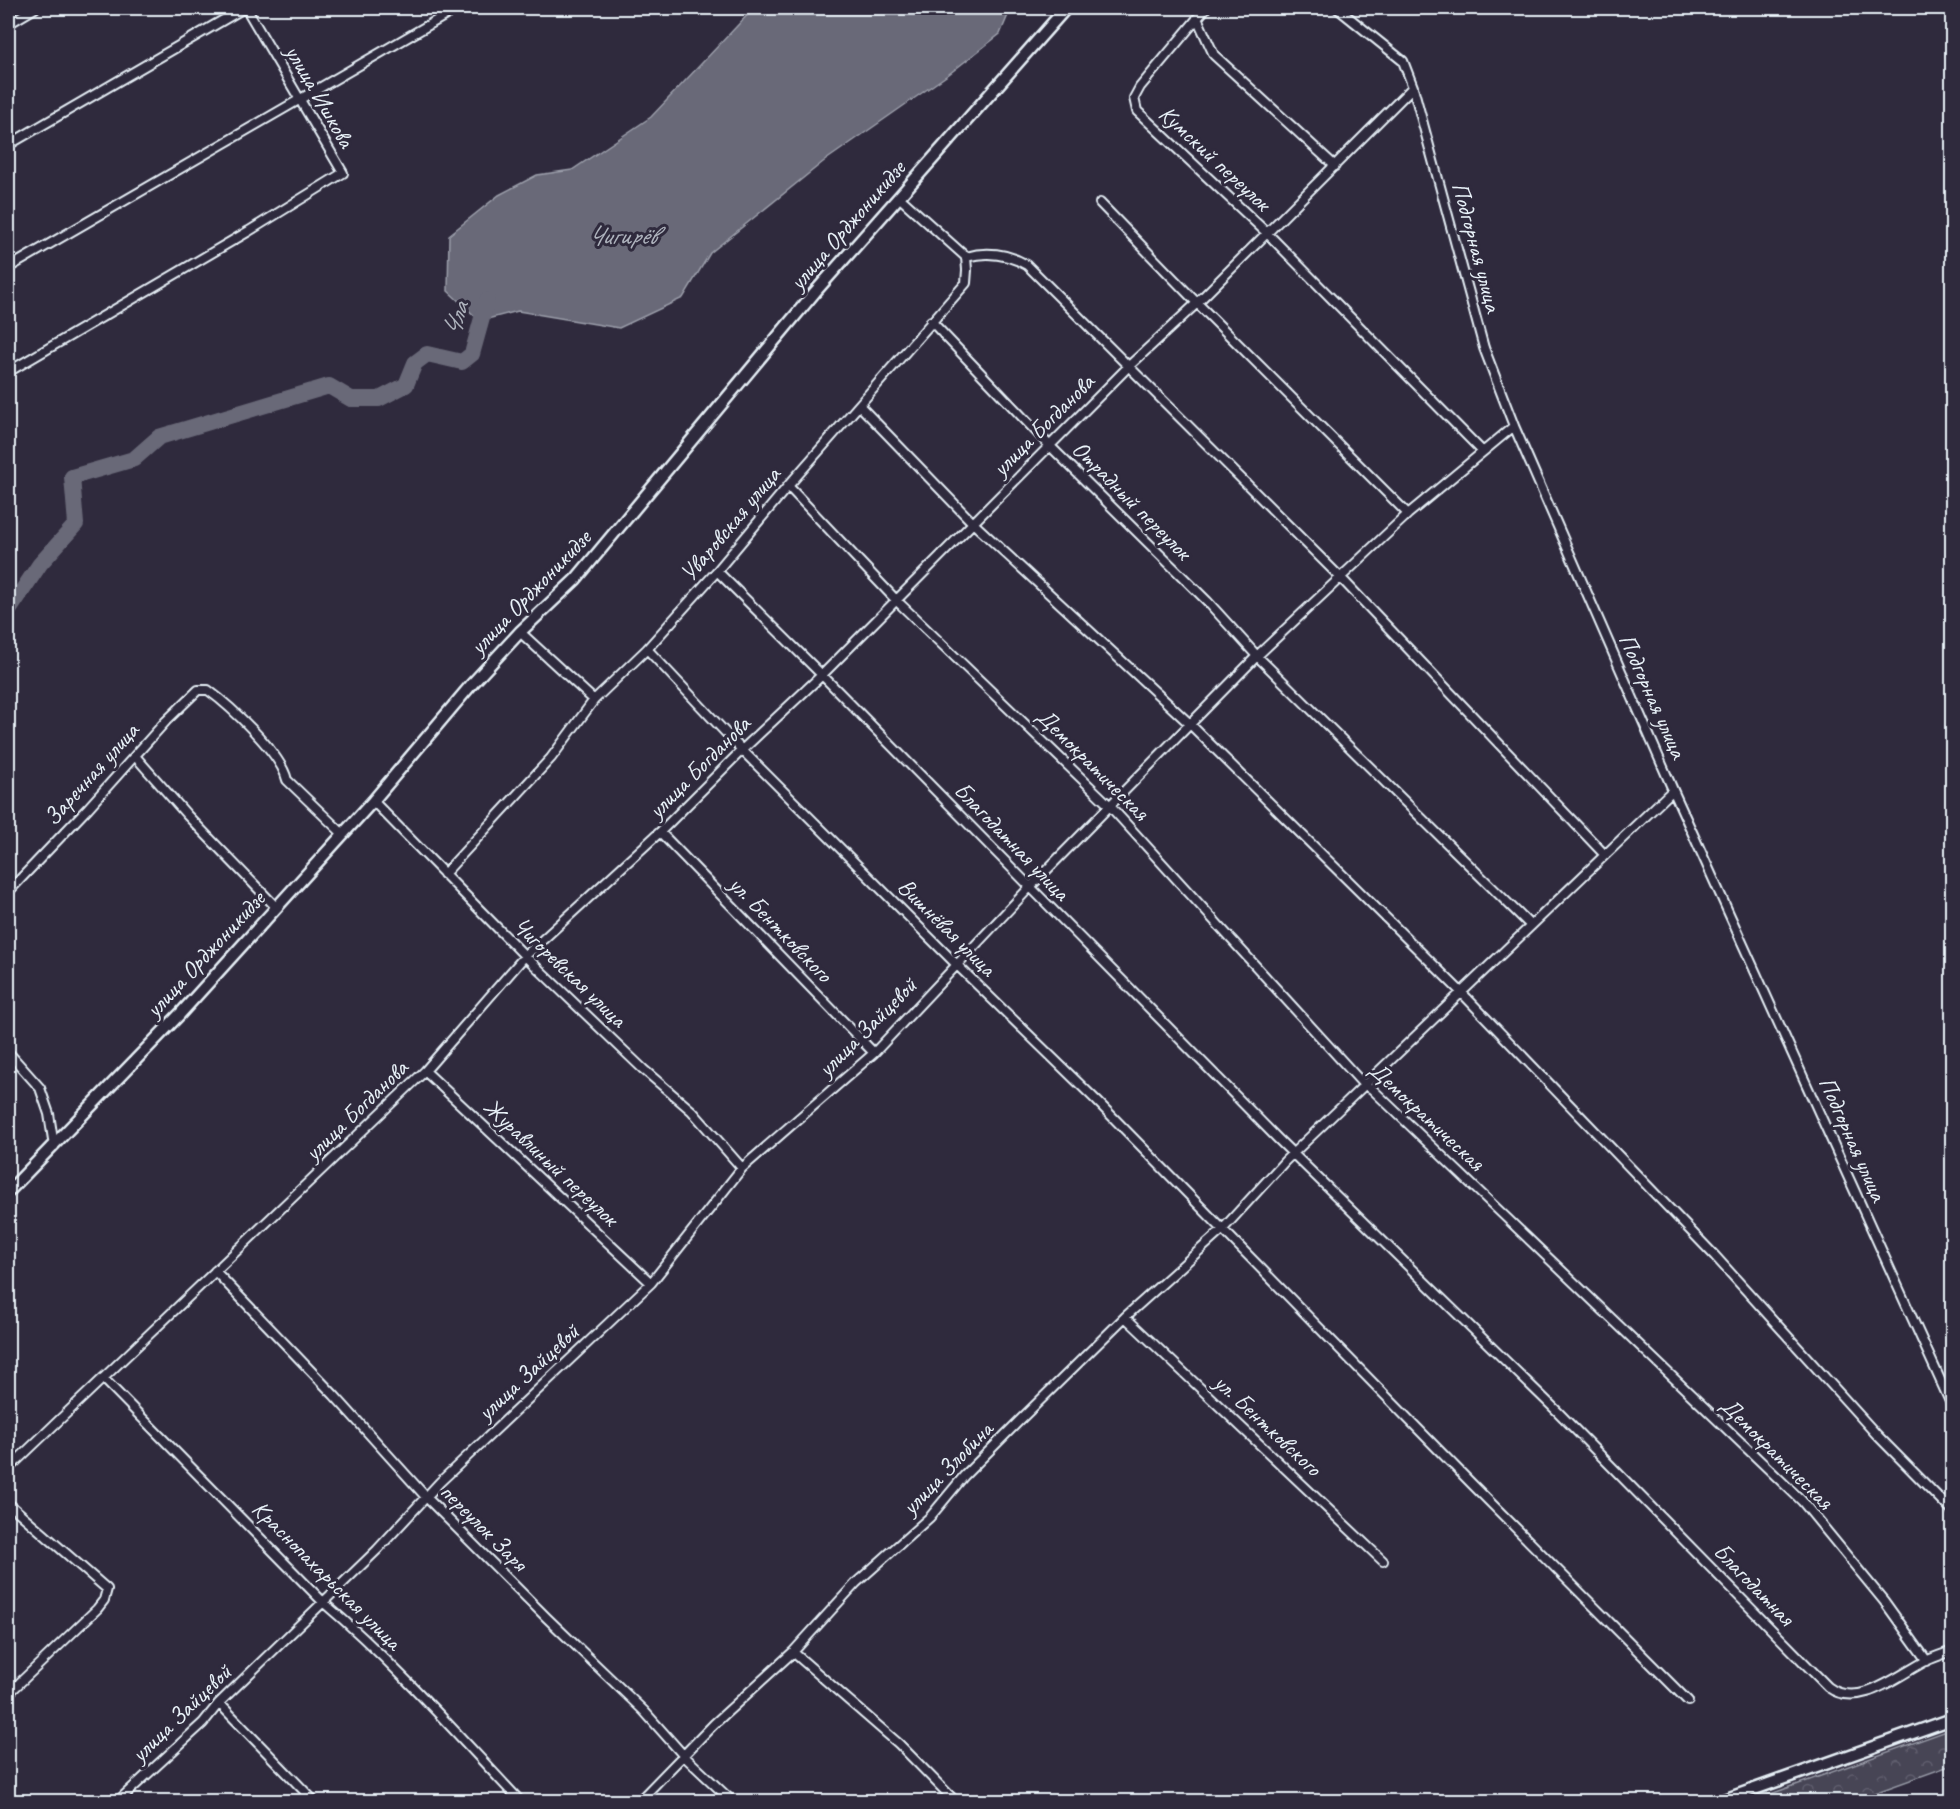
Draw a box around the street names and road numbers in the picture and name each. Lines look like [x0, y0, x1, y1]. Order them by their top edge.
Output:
street label: улица Ишкова [278, 37, 362, 154]
street label: Кумский переулок [1153, 99, 1279, 219]
street label: улица Орджоникидзе [781, 152, 913, 298]
street label: Подгорная улица [1445, 179, 1509, 317]
street label: улица Богданова [984, 366, 1102, 484]
street label: Отрадный переулок [1066, 434, 1200, 568]
street label: Уваровская улица [673, 459, 788, 588]
street label: улица Орджоникидзе [461, 522, 599, 662]
street label: Подгорная улица [1612, 629, 1694, 764]
street label: Демократическая [1030, 701, 1157, 828]
street label: улица Богданова [640, 708, 758, 826]
street label: Заречная улица [37, 715, 146, 832]
street label: Благодатная улица [948, 775, 1077, 908]
street label: ул. Бентковского [721, 868, 840, 990]
street label: Вишнёвая улица [891, 871, 1004, 984]
street label: улица Орджоникидзе [137, 883, 273, 1025]
street label: Чигоревская улица [507, 910, 634, 1035]
street label: улица Зайцевой [809, 970, 924, 1085]
street label: улица Богданова [296, 1052, 415, 1168]
street label: Демократическая [1363, 1055, 1492, 1178]
street label: Подгорная улица [1812, 1072, 1894, 1207]
street label: Журавлиный переулок [477, 1092, 626, 1234]
street label: улица Зайцевой [469, 1316, 587, 1428]
street label: ул. Бентковского [1206, 1366, 1329, 1484]
street label: Демократическая [1714, 1390, 1841, 1517]
street label: улица Злобина [894, 1413, 1001, 1523]
street label: переулок Заря [434, 1477, 536, 1579]
street label: Краснопахарьская улица [246, 1494, 410, 1658]
street label: Благодатная [1707, 1536, 1802, 1633]
street label: улица Зайцевой [123, 1656, 239, 1770]

